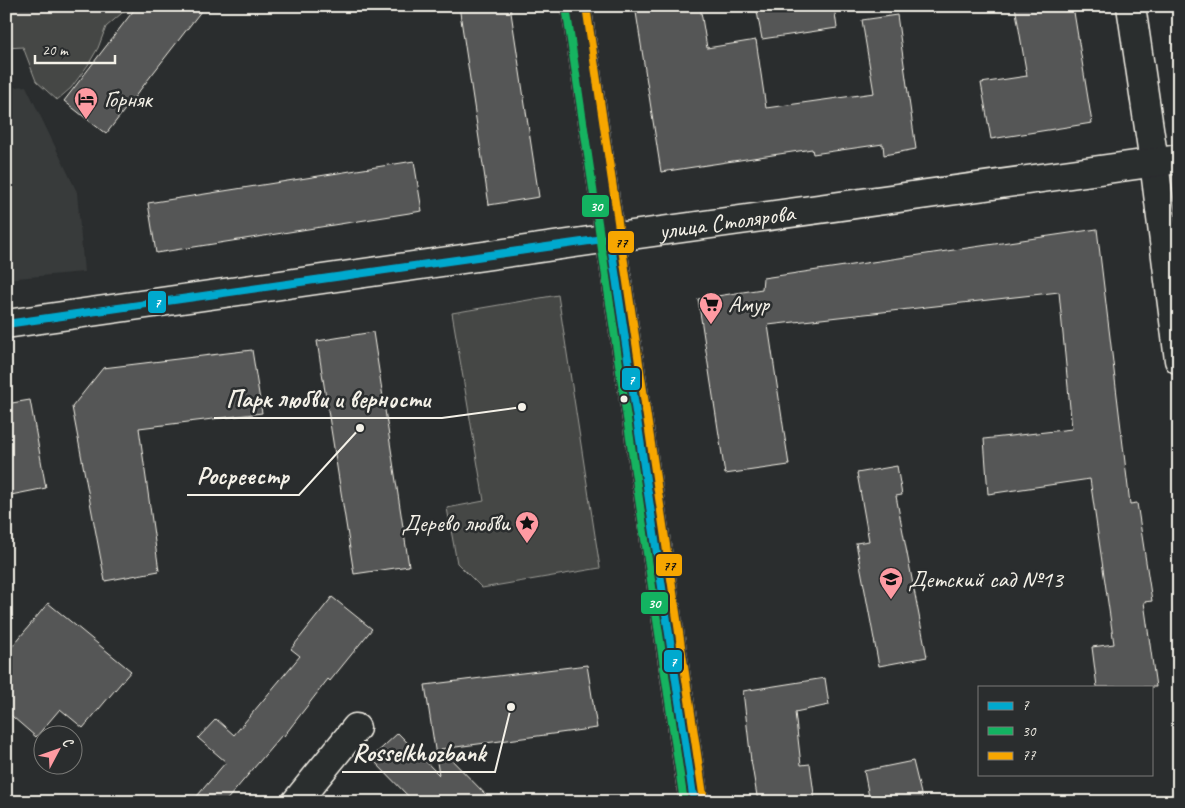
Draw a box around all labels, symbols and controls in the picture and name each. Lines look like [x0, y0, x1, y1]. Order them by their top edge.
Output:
scale bar [35, 32, 115, 64]
text: 20 m [42, 41, 69, 60]
place label: Горняк [104, 84, 154, 114]
hotel icon: Горняк [73, 86, 99, 120]
line badge: 30 [581, 194, 610, 218]
street label: улица Столярова [655, 197, 798, 246]
text: 30 [590, 198, 604, 215]
line badge: 77 [607, 230, 635, 254]
text: 77 [615, 234, 629, 251]
place label: Амур [728, 289, 771, 319]
line badge: 7 [147, 290, 167, 314]
supermarket icon: Амур [698, 291, 724, 325]
text: 7 [154, 294, 162, 311]
line badge: 7 [621, 367, 641, 391]
text: 7 [628, 371, 636, 388]
callout: Парк любви и верности [214, 378, 442, 418]
text: Парк любви и верности [226, 383, 432, 415]
unlabelled marker [619, 394, 629, 404]
callout: Росреестр [187, 455, 299, 495]
text: Росреестр [197, 460, 291, 492]
place label: Дерево любви [401, 508, 511, 538]
place icon: Дерево любви [514, 510, 540, 544]
line badge: 77 [655, 553, 683, 577]
text: 77 [663, 557, 677, 574]
place label: Детский сад №13 [908, 564, 1065, 594]
school or university icon: Детский сад №13 [878, 566, 904, 600]
line badge: 30 [640, 591, 669, 615]
text: 30 [648, 595, 662, 612]
line badge: 7 [663, 649, 683, 673]
text: 7 [670, 653, 678, 670]
legend [978, 686, 1152, 776]
text: 7 [1022, 696, 1030, 715]
text: 30 [1022, 722, 1037, 741]
north arrow [32, 726, 82, 776]
callout: Rosselkhozbank [342, 732, 495, 772]
text: С [59, 734, 77, 752]
text: Rosselkhozbank [352, 737, 488, 769]
text: 77 [1022, 746, 1037, 765]

